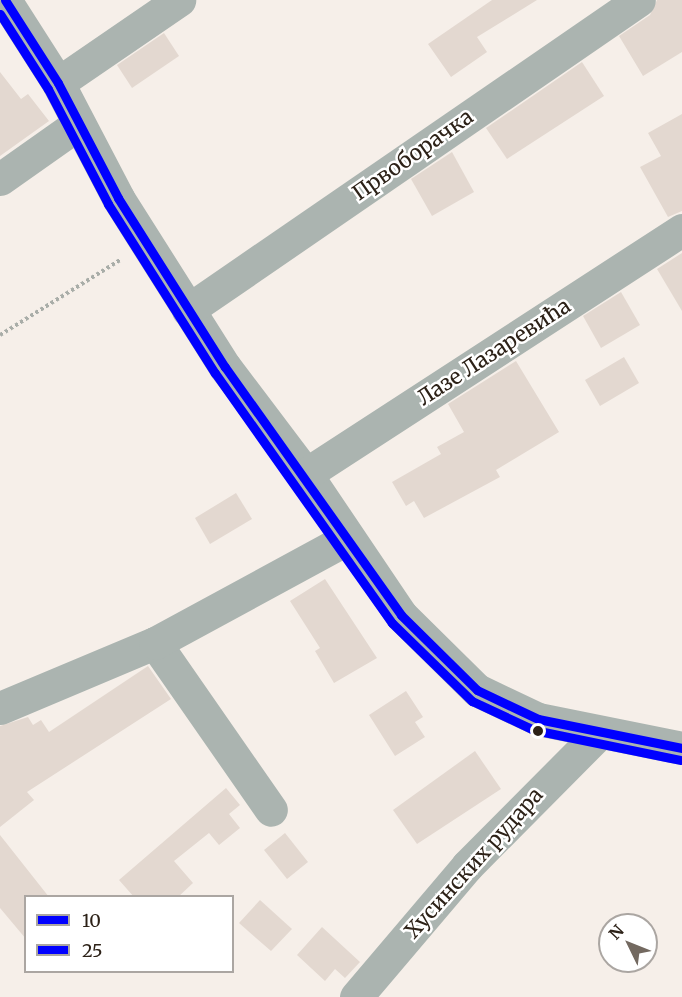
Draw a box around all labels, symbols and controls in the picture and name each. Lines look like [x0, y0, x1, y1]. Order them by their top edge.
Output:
street label: Првоборачка [348, 104, 478, 206]
street label: Лазе Лазаревића [413, 293, 575, 411]
unlabelled marker [532, 725, 544, 737]
street label: Хусинских рудара [400, 783, 548, 943]
legend [24, 895, 234, 973]
text: 10 [82, 909, 101, 932]
north arrow [598, 913, 658, 973]
text: N [605, 921, 628, 944]
text: 25 [82, 939, 103, 962]

